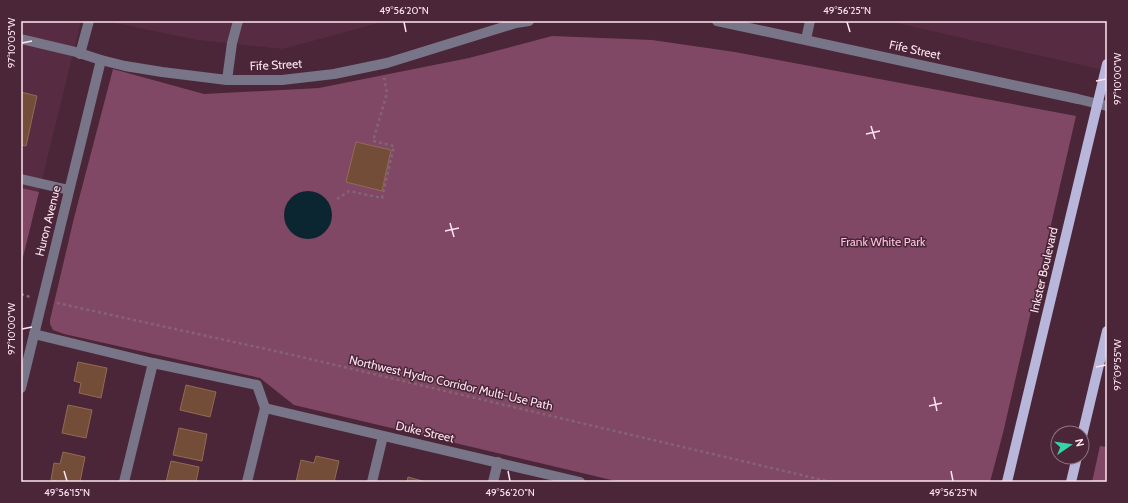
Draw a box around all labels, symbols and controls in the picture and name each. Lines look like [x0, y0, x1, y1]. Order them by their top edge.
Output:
text: 49°56'20"N [379, 4, 429, 17]
text: 49°56'25"N [823, 4, 871, 17]
text: 97°10'05"W [5, 17, 18, 68]
street label: Fife Street [888, 37, 942, 62]
text: 97°10'00"W [1111, 52, 1124, 105]
street label: Fife Street [249, 56, 302, 73]
street label: Huron Avenue [31, 184, 64, 258]
street label: Inkster Boulevard [1026, 226, 1061, 314]
park label: Frank White Park [841, 234, 926, 249]
text: 97°10'00"W [5, 302, 18, 355]
text: 97°09'55"W [1111, 339, 1124, 391]
street label: Northwest Hydro Corridor Multi-Use Path [348, 352, 555, 413]
street label: Duke Street [394, 417, 456, 446]
north arrow [1050, 425, 1090, 465]
text: N [1072, 437, 1087, 448]
text: 49°56'15"N [44, 486, 90, 499]
text: 49°56'20"N [485, 486, 535, 499]
text: 49°56'25"N [929, 486, 977, 499]

